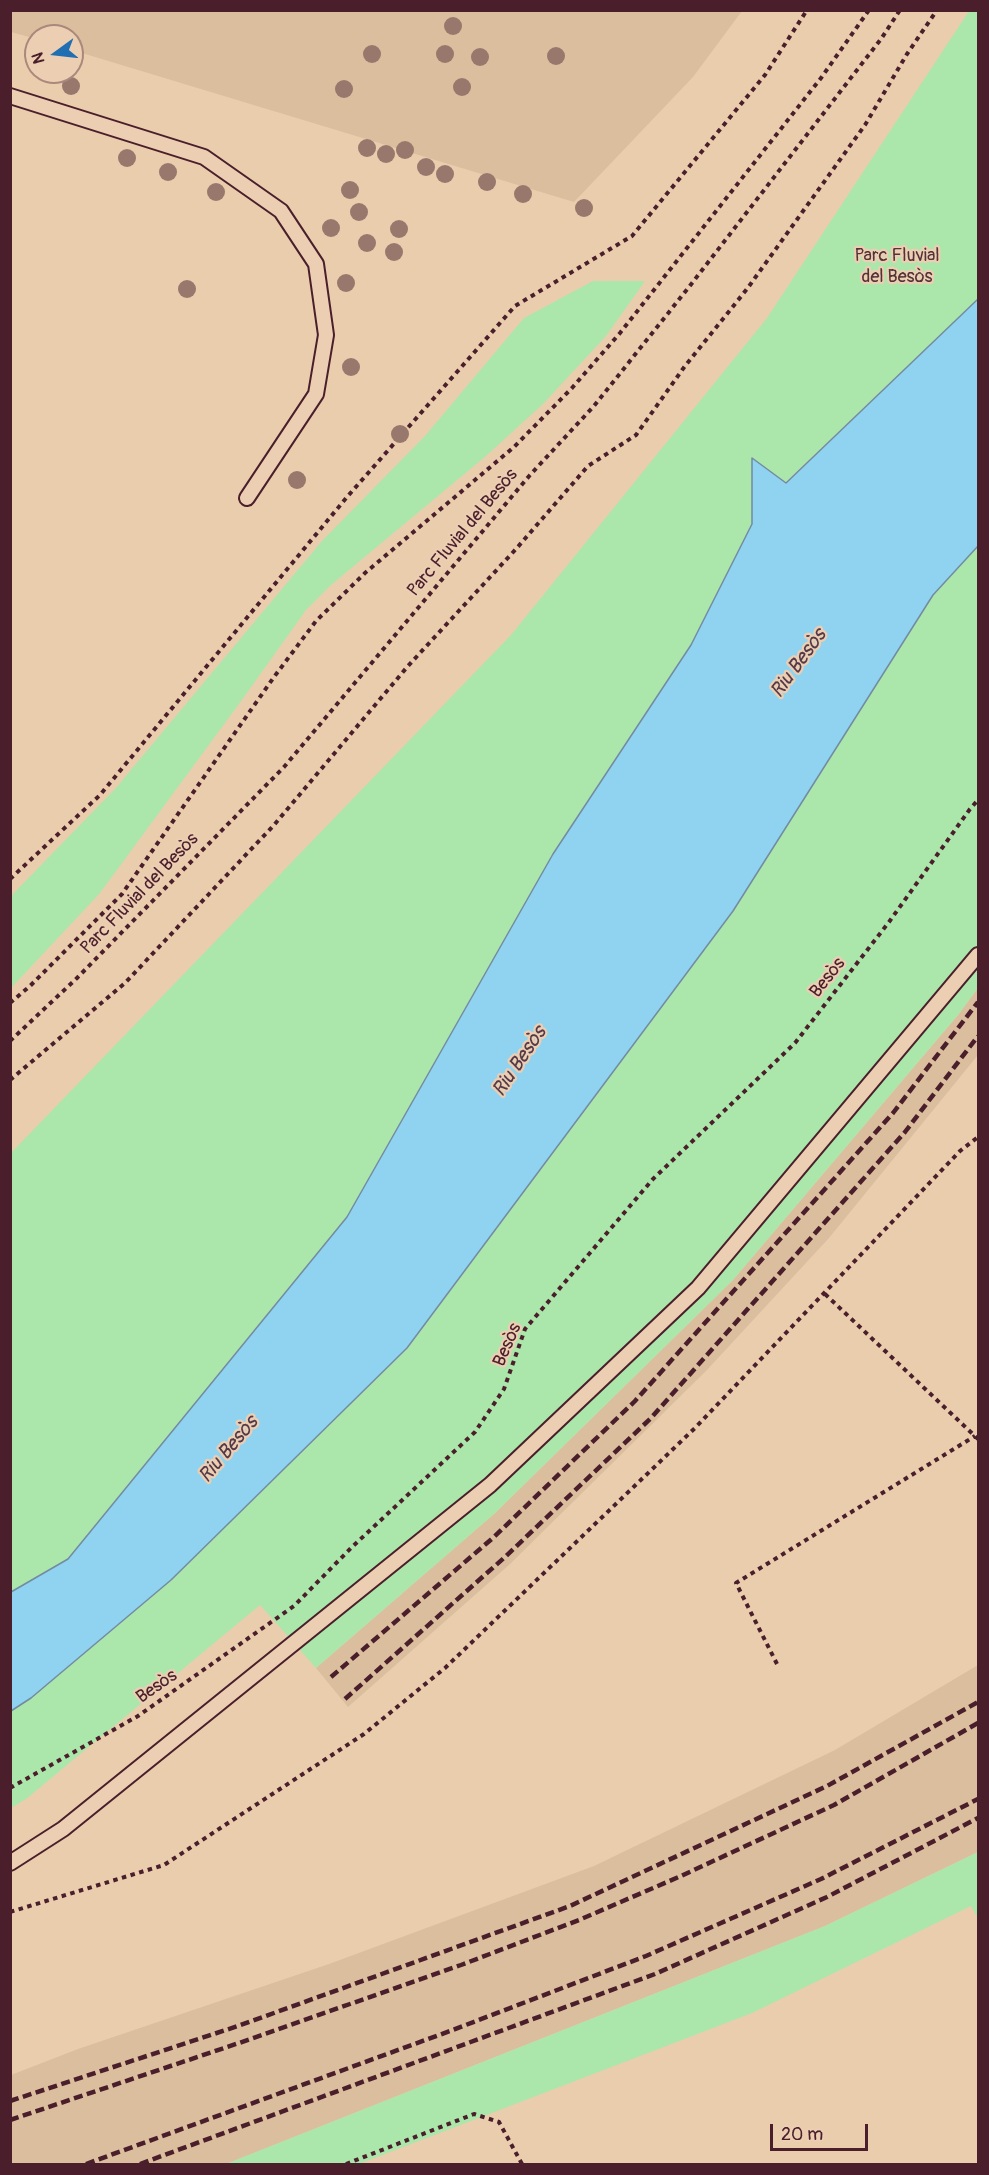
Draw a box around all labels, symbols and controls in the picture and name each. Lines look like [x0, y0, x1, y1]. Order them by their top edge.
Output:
north arrow [24, 24, 84, 84]
text: N [27, 50, 50, 66]
park label: Parc Fluvial del Besòs [854, 245, 940, 288]
street label: Parc Fluvial del Besòs [403, 465, 523, 601]
water label: Riu Besòs [766, 625, 832, 703]
street label: Parc Fluvial del Besòs [77, 829, 203, 959]
street label: Besòs [806, 954, 850, 1002]
water label: Riu Besòs [488, 1022, 552, 1102]
street label: Besòs [489, 1320, 527, 1370]
water label: Riu Besòs [194, 1412, 264, 1488]
street label: Besòs [132, 1665, 182, 1709]
scale bar [773, 2112, 870, 2150]
text: 20 m [781, 2123, 823, 2146]

